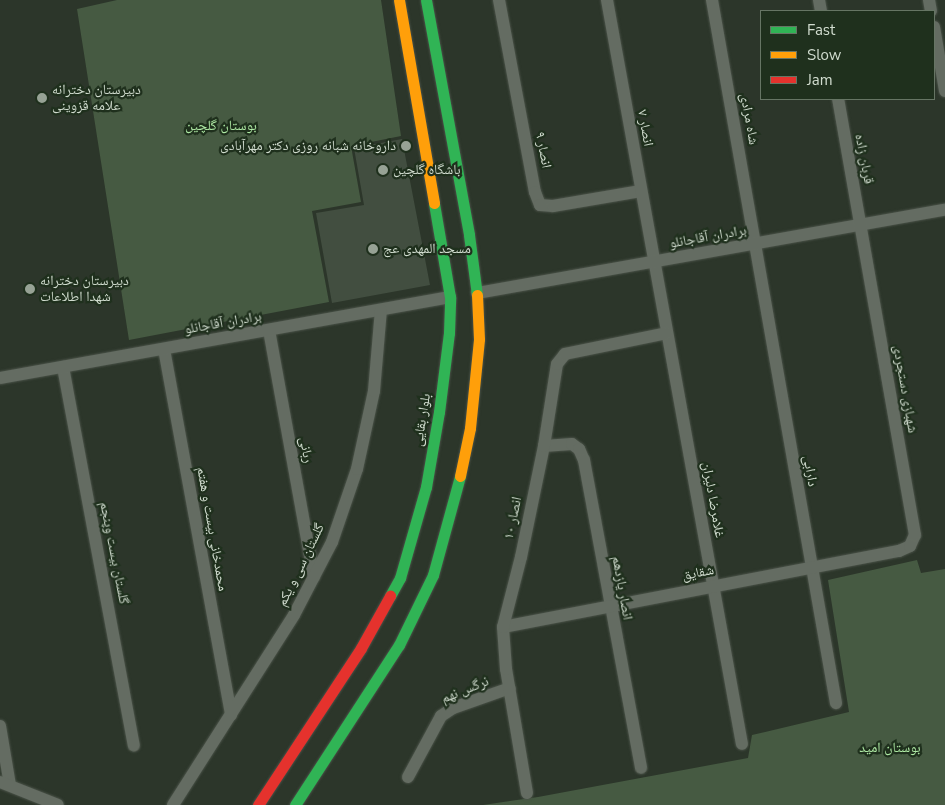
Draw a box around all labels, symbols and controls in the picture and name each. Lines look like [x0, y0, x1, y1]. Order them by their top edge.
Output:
legend [760, 10, 935, 100]
text: Fast [807, 20, 835, 40]
text: Slow [807, 45, 841, 65]
text: Jam [807, 70, 833, 90]
place label: دبیرستان دخترانه علامه قزوینی [52, 82, 141, 114]
marker: دبیرستان دخترانه علامه قزوینی [36, 92, 48, 104]
street label: شاه مرادی [736, 92, 762, 146]
street label: انصار ۷ [634, 108, 656, 148]
park label: بوستان گلچین [185, 118, 257, 134]
street label: انصار ۹ [531, 130, 555, 170]
street label: قربان زاده [851, 132, 877, 186]
place label: داروخانه شبانه روزی دکتر مهرآبادی [220, 138, 396, 154]
marker: داروخانه شبانه روزی دکتر مهرآبادی [400, 140, 412, 152]
place label: باشگاه گلچین [393, 162, 461, 178]
marker: باشگاه گلچین [377, 164, 389, 176]
street label: برادران آقاجانلو [668, 222, 748, 252]
place label: مسجد المهدی عج [383, 241, 471, 257]
marker: مسجد المهدی عج [367, 243, 379, 255]
place label: دبیرستان دخترانه شهدا اطلاعات [40, 273, 129, 306]
marker: دبیرستان دخترانه شهدا اطلاعات [24, 283, 36, 295]
street label: برادران آقاجانلو [183, 308, 263, 338]
street label: شهبازی دستجردی [889, 344, 921, 434]
street label: بلوار بقایی [410, 392, 434, 448]
street label: ربانی [295, 436, 317, 464]
street label: دارابی [799, 454, 821, 488]
street label: غلامرضا دلیران [698, 461, 728, 539]
street label: محمدخانی بیست و هفتم [193, 466, 231, 592]
street label: انصار ۱۰ [500, 495, 526, 541]
street label: گلستان بیست وپنجم [96, 500, 132, 606]
street label: گلستان سی و یکم [274, 521, 328, 609]
street label: انصار یازدهم [608, 555, 636, 621]
street label: شقایق [681, 562, 715, 584]
street label: نرگس نهم [439, 673, 491, 707]
park label: بوستان امید [859, 740, 921, 756]

